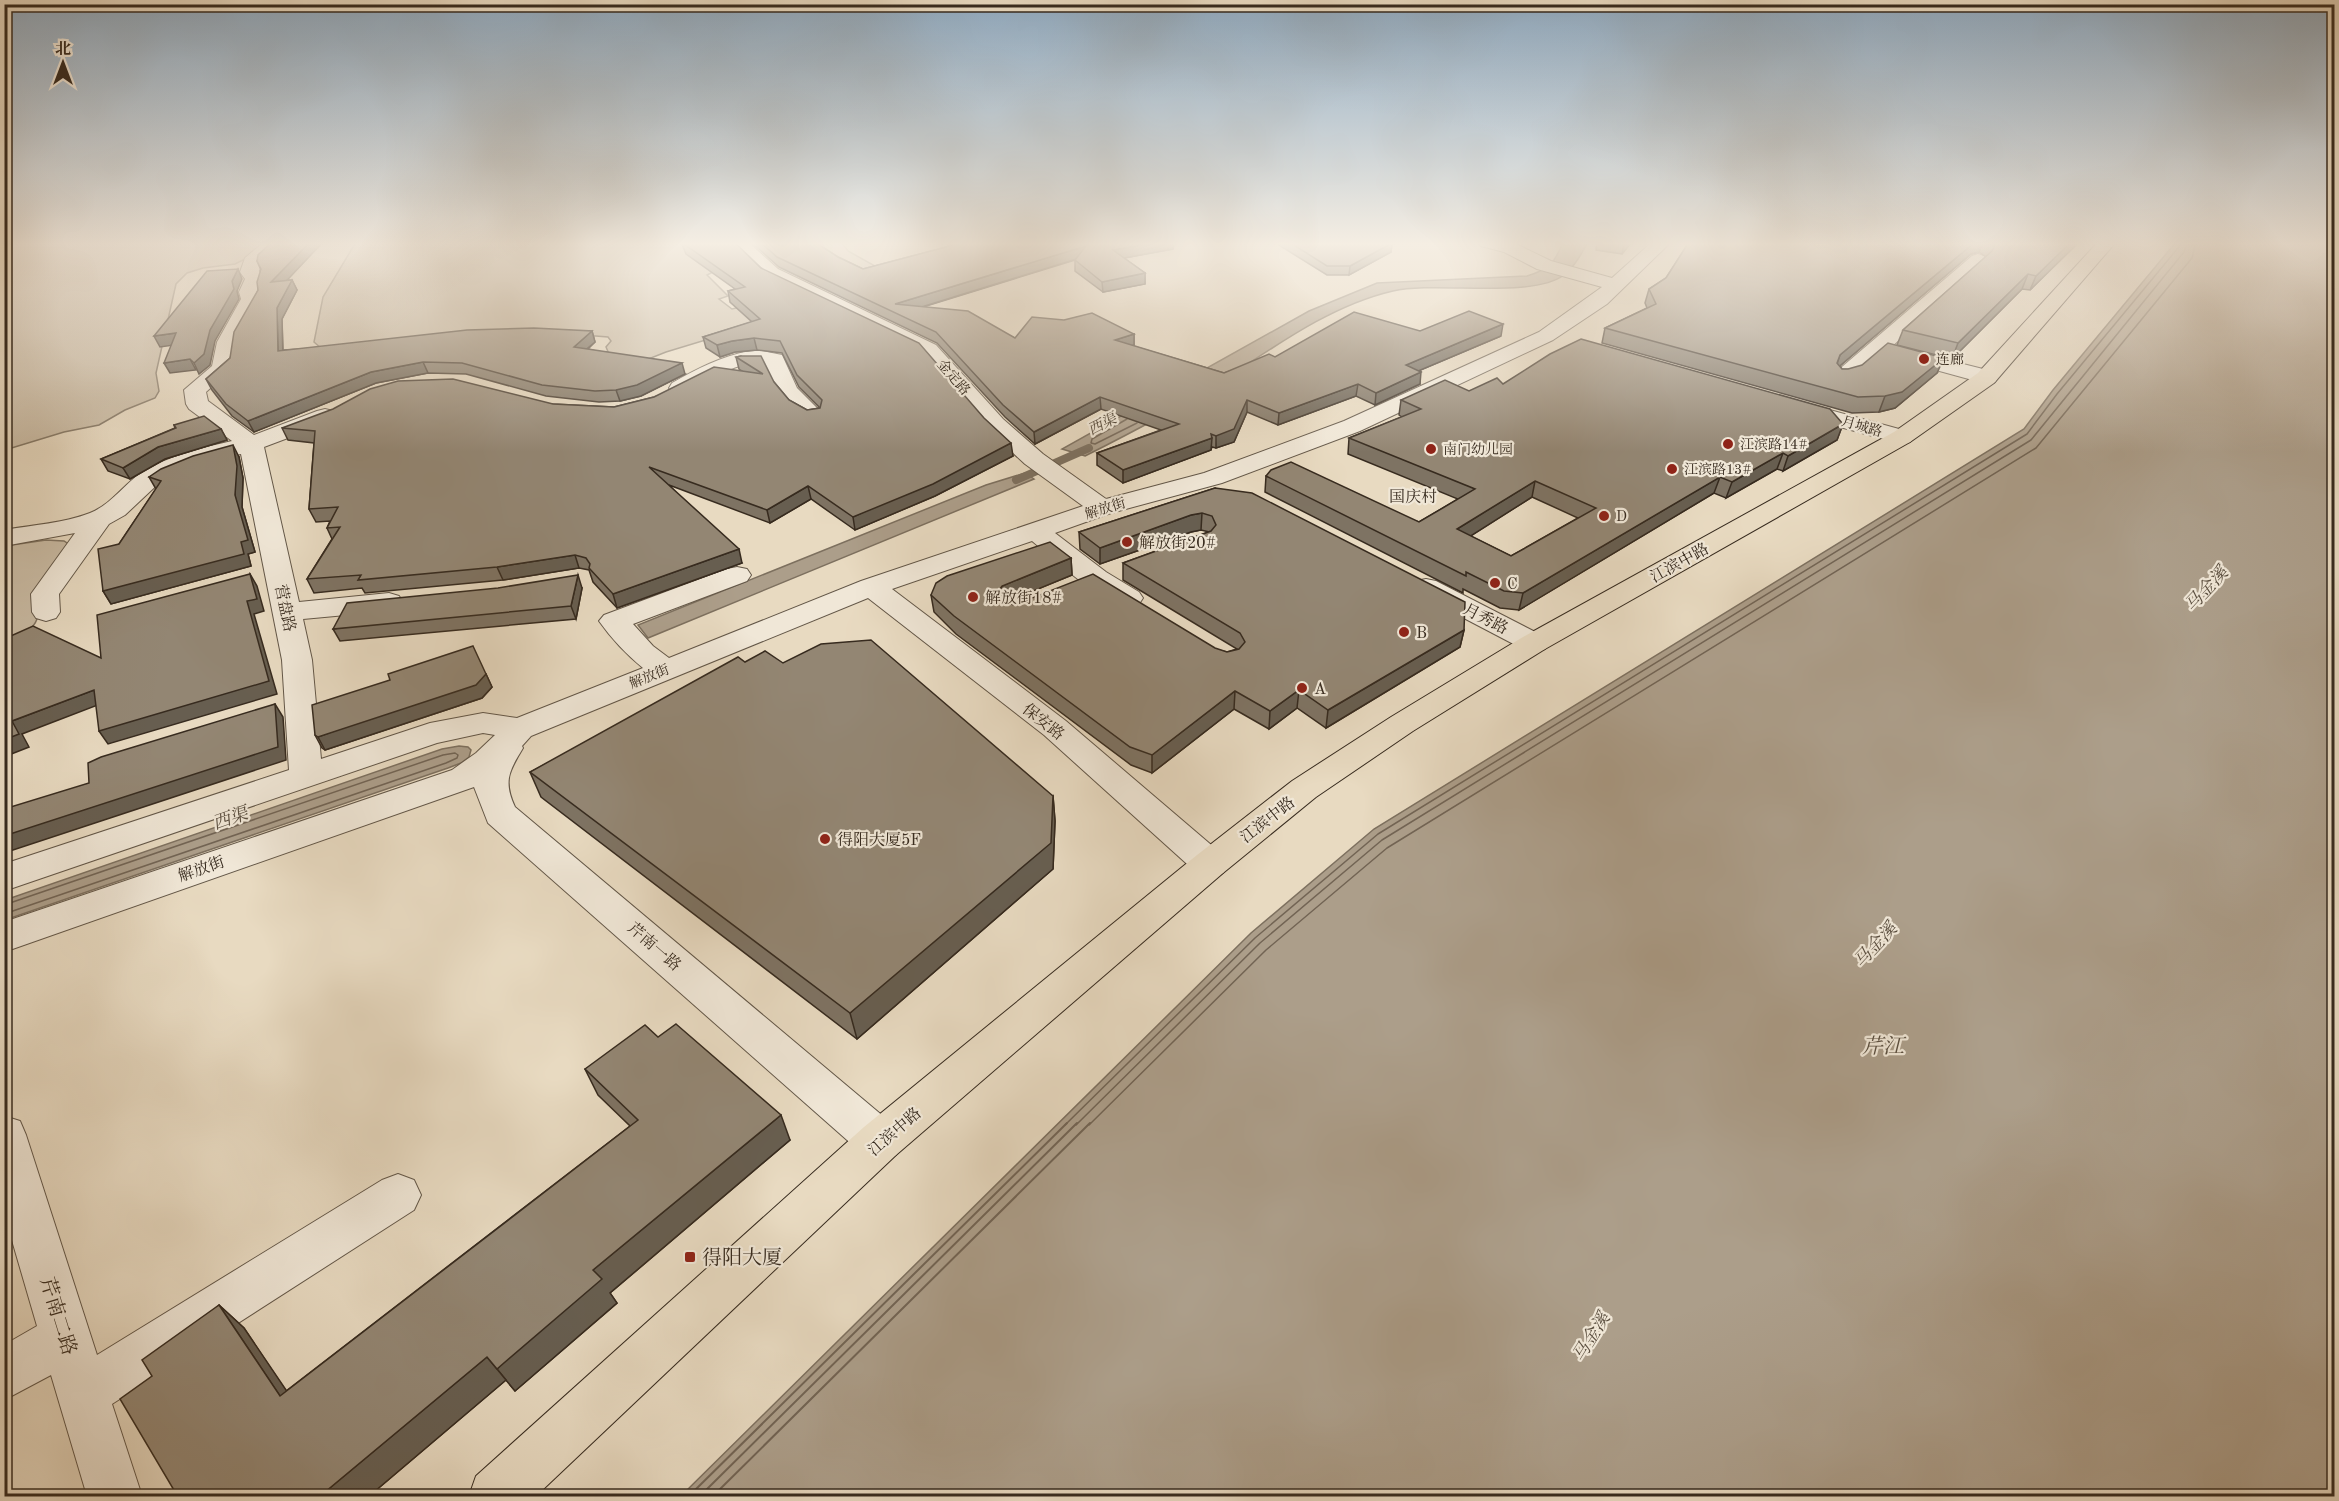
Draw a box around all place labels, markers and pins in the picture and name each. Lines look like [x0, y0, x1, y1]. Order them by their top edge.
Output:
marker: 连廊 [1917, 352, 1931, 366]
place label: 连廊 [1936, 352, 1964, 367]
marker: 江滨路14# [1721, 437, 1735, 451]
place label: 江滨路14# [1740, 437, 1808, 452]
marker: 南门幼儿园 [1424, 442, 1438, 456]
place label: 南门幼儿园 [1443, 442, 1513, 457]
marker: 江滨路13# [1665, 462, 1679, 476]
place label: 江滨路13# [1684, 462, 1752, 477]
marker: D [1597, 509, 1611, 523]
place label: D [1616, 510, 1627, 524]
place label: 解放街20# [1139, 534, 1217, 552]
marker: 解放街20# [1120, 535, 1134, 549]
marker: C [1488, 576, 1502, 590]
place label: C [1507, 577, 1518, 593]
place label: 解放街18# [985, 589, 1063, 607]
marker: 解放街18# [966, 590, 980, 604]
marker: B [1397, 625, 1411, 639]
place label: B [1416, 626, 1427, 642]
marker: A [1295, 681, 1309, 695]
place label: A [1314, 682, 1326, 698]
place label: 得阳大厦5F [837, 831, 921, 849]
marker: 得阳大厦5F [818, 832, 832, 846]
place label: 得阳大厦 [702, 1247, 782, 1269]
marker: 得阳大厦 [683, 1250, 697, 1264]

